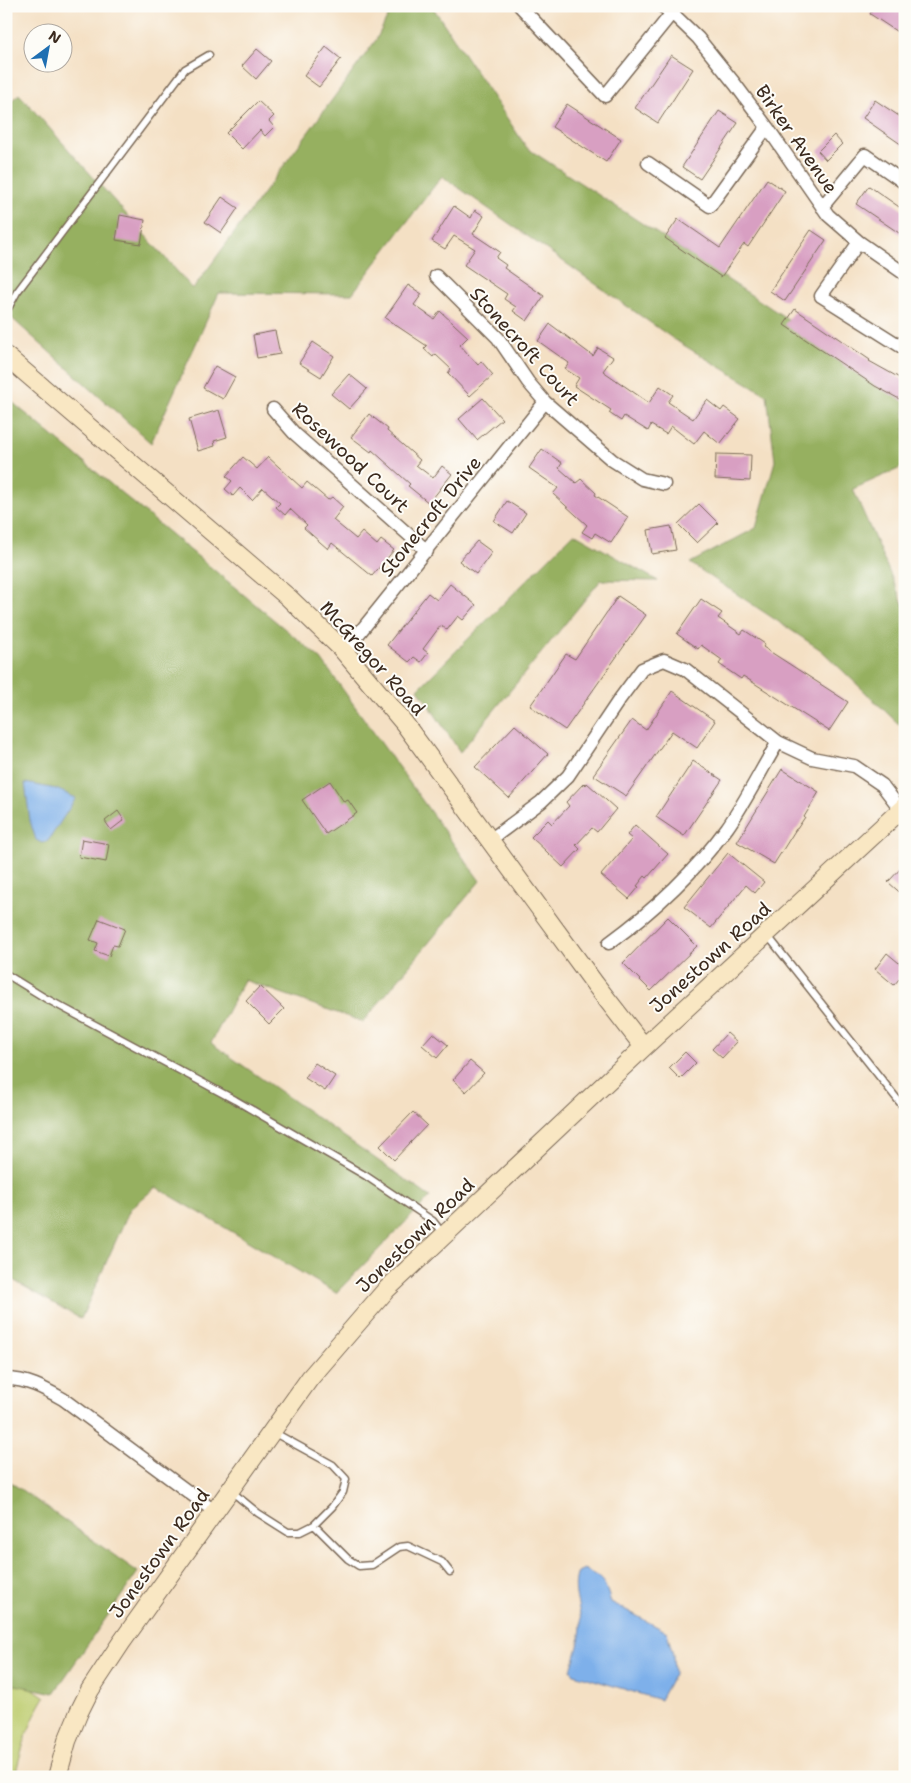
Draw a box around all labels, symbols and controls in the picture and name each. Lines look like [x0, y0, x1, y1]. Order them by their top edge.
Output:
north arrow [22, 22, 72, 72]
text: N [45, 26, 64, 48]
street label: Birker Avenue [750, 80, 843, 199]
street label: Stonecroft Court [464, 281, 585, 411]
street label: Rosewood Court [287, 397, 415, 518]
street label: Stonecroft Drive [374, 451, 487, 582]
street label: McGregor Road [314, 596, 431, 721]
street label: Jonestown Road [644, 896, 776, 1019]
street label: Jonestown Road [351, 1173, 480, 1298]
street label: Jonestown Road [104, 1483, 215, 1623]

